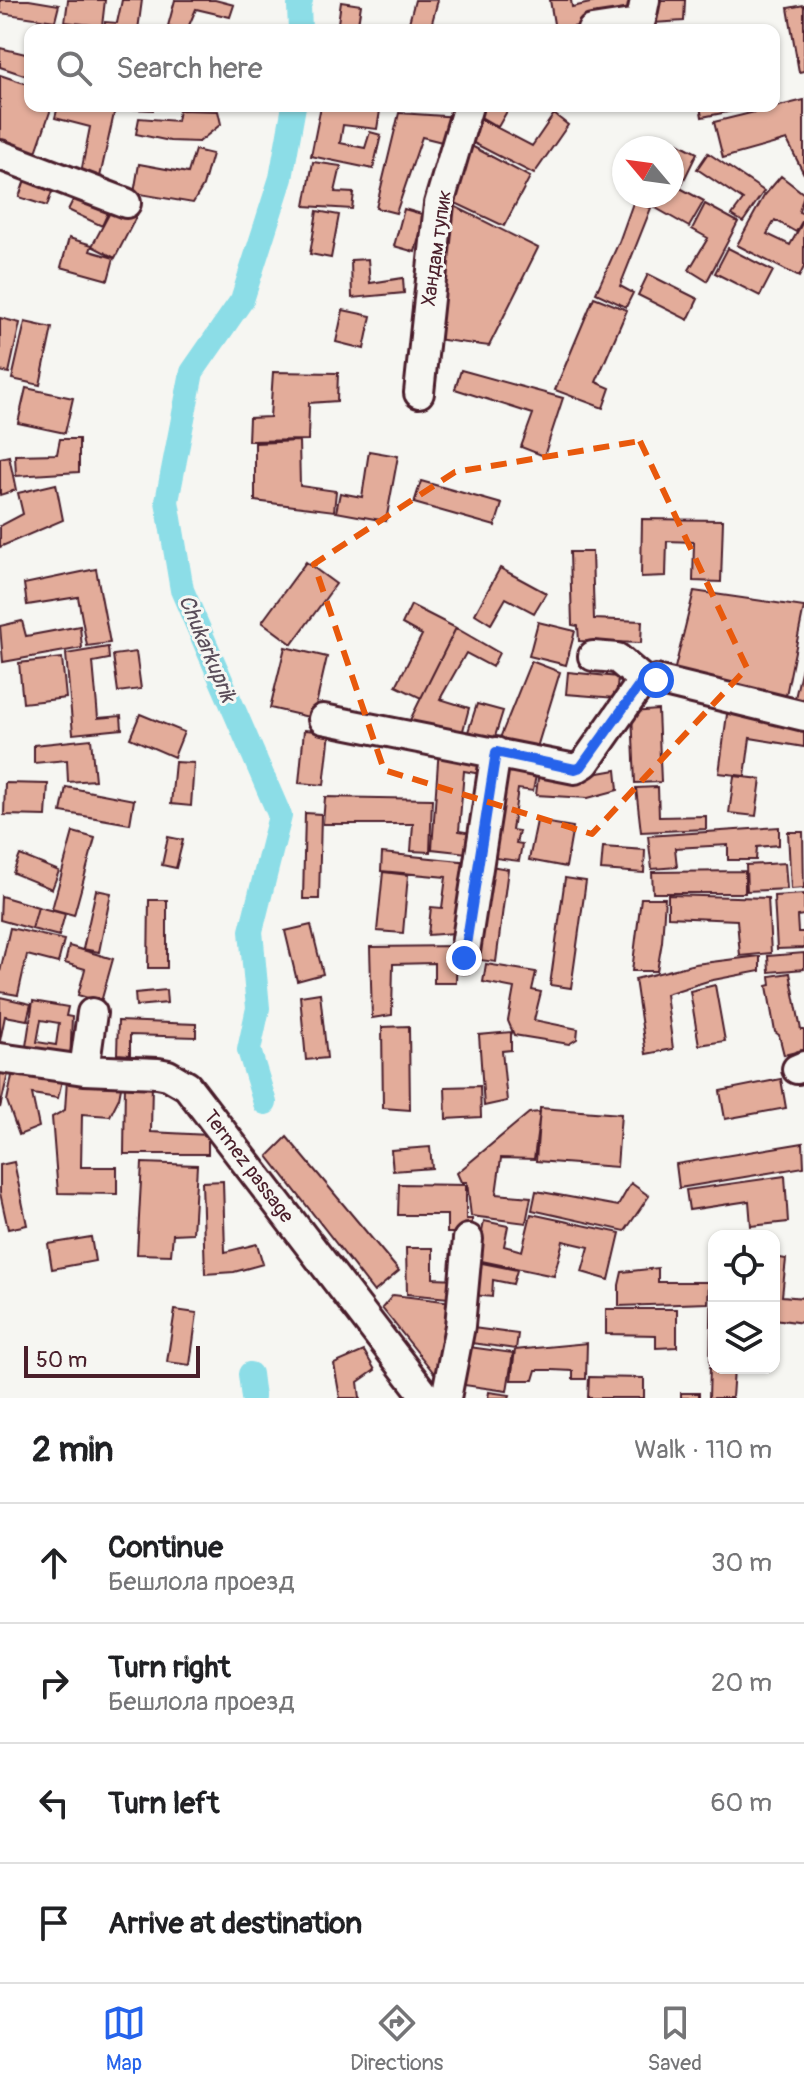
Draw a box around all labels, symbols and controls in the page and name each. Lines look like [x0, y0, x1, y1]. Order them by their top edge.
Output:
search box [24, 24, 780, 112]
icon: search [52, 46, 96, 90]
text: Search here [116, 50, 263, 87]
north arrow [612, 136, 684, 208]
street label: Хандам тупик [416, 188, 457, 308]
water label: Chukarkuprik [172, 591, 243, 708]
route start [638, 662, 674, 698]
route end [446, 940, 482, 976]
street label: Termez passage [198, 1105, 299, 1228]
map controls [708, 1230, 780, 1374]
button: locate [708, 1230, 780, 1302]
button: layers [708, 1302, 780, 1374]
scale bar [24, 1342, 200, 1378]
text: 50 m [36, 1346, 87, 1374]
text: 2 min [32, 1429, 114, 1472]
text: Walk · 110 m [634, 1434, 772, 1466]
text: Continue [108, 1529, 223, 1566]
icon: ahead [32, 1541, 76, 1585]
text: 30 m [711, 1547, 772, 1579]
text: Бешлола проезд [108, 1566, 294, 1598]
text: Turn right [108, 1649, 231, 1686]
icon: right [32, 1661, 76, 1705]
text: 20 m [711, 1667, 772, 1699]
text: Бешлола проезд [108, 1686, 294, 1718]
icon: left [32, 1781, 76, 1825]
text: Turn left [108, 1785, 219, 1822]
text: 60 m [710, 1787, 772, 1819]
icon: arrive [32, 1901, 76, 1945]
text: Arrive at destination [108, 1905, 362, 1942]
tab: Map [102, 2001, 146, 2077]
tab: Directions [350, 2001, 443, 2077]
tab: Saved [647, 2001, 702, 2077]

